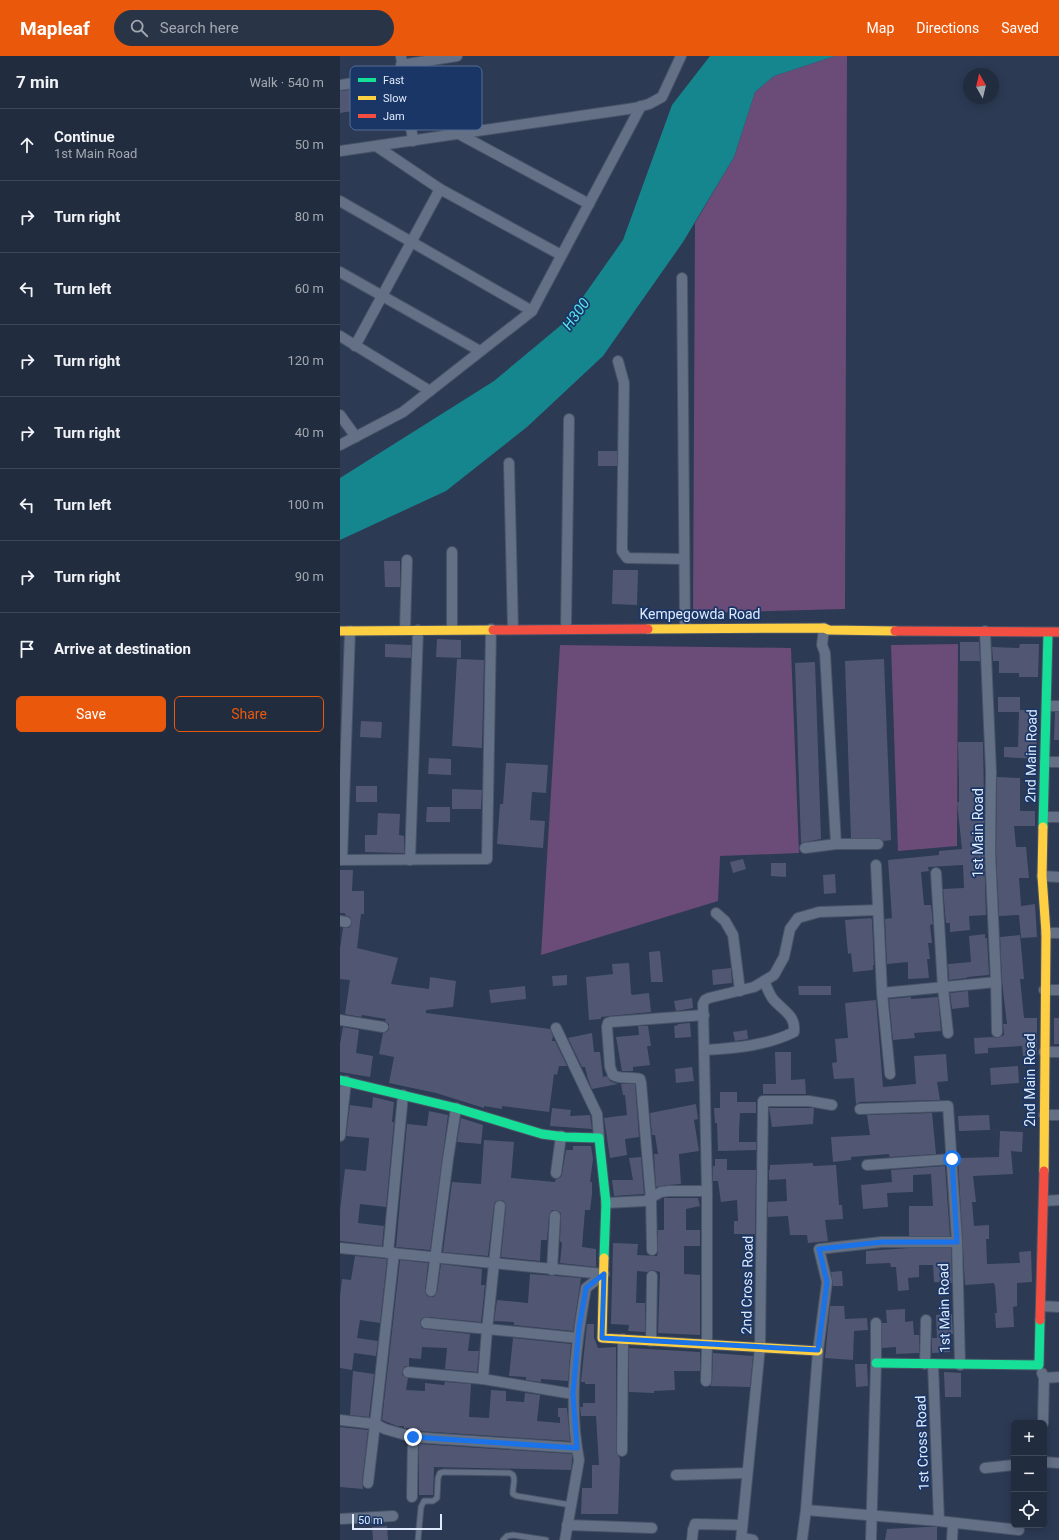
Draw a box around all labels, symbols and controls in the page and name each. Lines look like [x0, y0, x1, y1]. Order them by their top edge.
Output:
search box [114, 10, 394, 46]
text: Mapleaf [20, 17, 90, 40]
icon: search [128, 17, 150, 39]
text: Search here [160, 19, 239, 37]
text: Map [867, 20, 894, 36]
text: Directions [916, 20, 979, 36]
text: Saved [1001, 20, 1039, 36]
legend [350, 66, 482, 130]
north arrow [963, 68, 999, 104]
text: 7 min [16, 72, 59, 92]
text: Fast [383, 74, 405, 87]
text: Walk · 540 m [249, 75, 324, 90]
text: Slow [383, 92, 407, 105]
text: Jam [383, 110, 405, 123]
text: Continue [54, 128, 115, 146]
icon: ahead [16, 134, 38, 156]
text: 50 m [295, 137, 324, 152]
text: 1st Main Road [54, 146, 137, 161]
icon: right [16, 206, 38, 228]
text: Turn right [54, 208, 120, 226]
text: 80 m [295, 209, 324, 224]
icon: left [16, 278, 38, 300]
text: Turn left [54, 280, 111, 298]
text: 60 m [295, 281, 324, 296]
water label: H300 [558, 295, 594, 333]
icon: right [16, 350, 38, 372]
text: Turn right [54, 352, 120, 370]
text: 120 m [287, 353, 324, 368]
icon: right [16, 422, 38, 444]
text: Turn right [54, 424, 120, 442]
text: 40 m [295, 425, 324, 440]
icon: left [16, 494, 38, 516]
text: Turn left [54, 496, 111, 514]
text: 100 m [287, 497, 324, 512]
icon: right [16, 566, 38, 588]
text: Turn right [54, 568, 120, 586]
text: 90 m [295, 569, 324, 584]
street label: Kempegowda Road [639, 606, 761, 622]
icon: arrive [16, 638, 38, 660]
text: Arrive at destination [54, 640, 191, 658]
button: Save [16, 696, 166, 732]
button: Share [174, 696, 324, 732]
street label: 2nd Main Road [1022, 709, 1040, 803]
street label: 1st Main Road [970, 788, 986, 878]
street label: 2nd Main Road [1022, 1033, 1038, 1127]
route start [943, 1150, 961, 1168]
street label: 2nd Cross Road [738, 1236, 756, 1334]
street label: 1st Main Road [935, 1263, 953, 1353]
street label: 1st Cross Road [912, 1395, 932, 1491]
map controls [1011, 1420, 1047, 1528]
button: + [1011, 1420, 1047, 1456]
route end [404, 1428, 422, 1446]
button: − [1011, 1456, 1047, 1492]
button: locate [1011, 1492, 1047, 1528]
scale bar [352, 1512, 442, 1531]
text: 50 m [358, 1514, 383, 1527]

